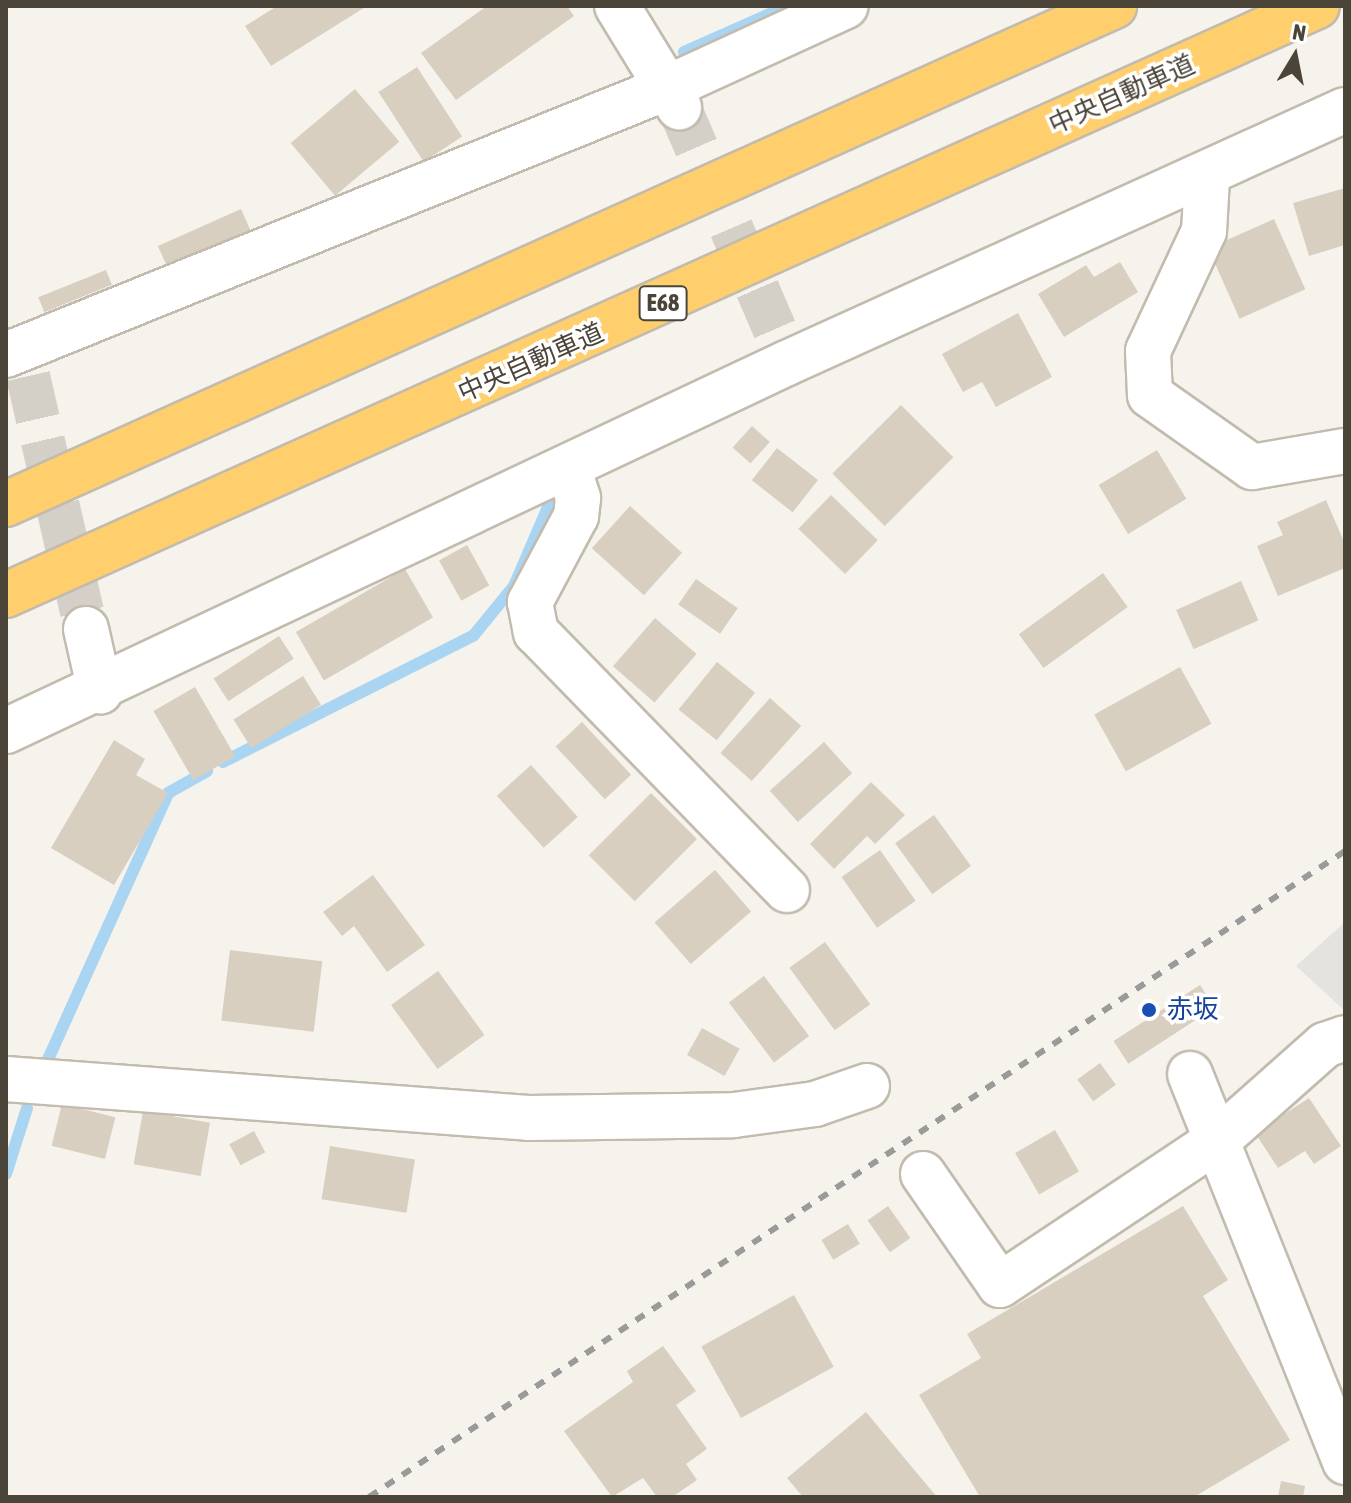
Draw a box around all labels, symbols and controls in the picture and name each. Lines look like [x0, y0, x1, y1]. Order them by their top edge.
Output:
north arrow [1255, 16, 1335, 96]
text: N [1291, 18, 1308, 46]
street label: 中央自動車道 [1044, 49, 1200, 141]
road number: E68 [637, 283, 689, 323]
street label: 中央自動車道 [453, 317, 609, 409]
place label: 赤坂 [1167, 994, 1219, 1026]
marker: 赤坂 [1138, 999, 1160, 1021]

